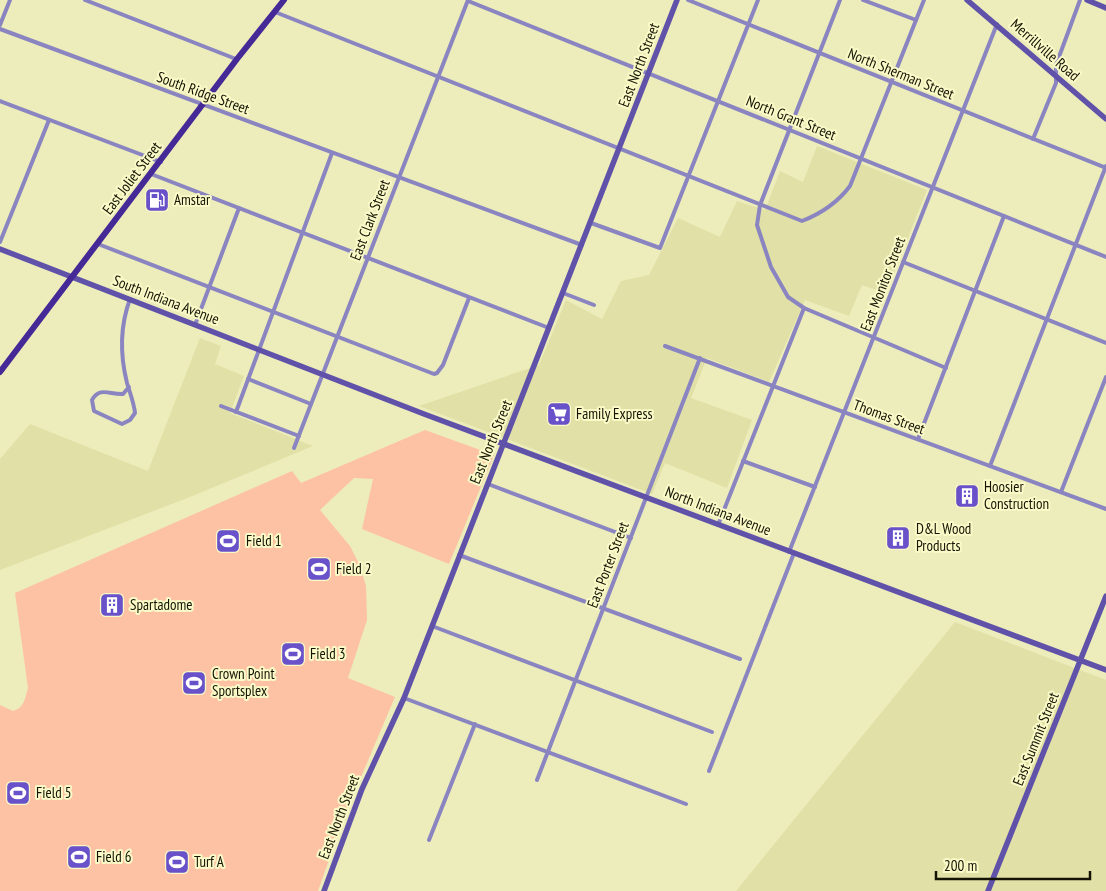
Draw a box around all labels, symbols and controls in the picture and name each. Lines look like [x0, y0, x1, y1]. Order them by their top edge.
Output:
street label: Merrillville Road [1007, 14, 1084, 85]
street label: East North Street [614, 20, 663, 110]
street label: North Sherman Street [845, 44, 957, 103]
street label: South Ridge Street [154, 67, 252, 118]
street label: North Grant Street [743, 91, 839, 144]
street label: East Joliet Street [98, 138, 165, 218]
street label: East Clark Street [345, 177, 394, 263]
fuel station icon: Amstar [144, 187, 170, 213]
place label: Amstar [174, 190, 211, 209]
street label: East Monitor Street [856, 234, 909, 334]
street label: South Indiana Avenue [110, 271, 222, 329]
street label: Thomas Street [851, 395, 928, 438]
street label: East North Street [465, 397, 516, 487]
supermarket icon: Family Express [546, 401, 572, 427]
place label: Family Express [576, 404, 653, 423]
place label: Hoosier Construction [984, 477, 1049, 513]
street label: North Indiana Avenue [662, 482, 774, 539]
building icon: Hoosier Construction [954, 483, 980, 509]
street label: East Porter Street [582, 519, 633, 611]
place label: D&L Wood Products [916, 519, 971, 555]
building icon: D&L Wood Products [885, 525, 911, 551]
sports icon: Field 1 [215, 528, 241, 554]
place label: Field 1 [246, 531, 282, 550]
sports icon: Field 2 [306, 556, 332, 582]
place label: Field 2 [336, 559, 372, 578]
building icon: Spartadome [99, 592, 125, 618]
place label: Spartadome [130, 595, 192, 614]
sports icon: Field 3 [280, 641, 306, 667]
place label: Field 3 [310, 644, 346, 663]
place label: Crown Point Sportsplex [212, 664, 275, 700]
sports icon: Crown Point Sportsplex [181, 670, 207, 696]
street label: East Summit Street [1008, 689, 1063, 788]
street label: East North Street [314, 772, 363, 862]
sports icon: Field 5 [5, 780, 31, 806]
place label: Field 5 [36, 783, 72, 802]
sports icon: Field 6 [66, 844, 92, 870]
place label: Field 6 [96, 847, 132, 866]
scale bar [936, 848, 1090, 880]
sports icon: Turf A [164, 849, 190, 875]
place label: Turf A [194, 852, 225, 871]
text: 200 m [944, 856, 977, 875]

